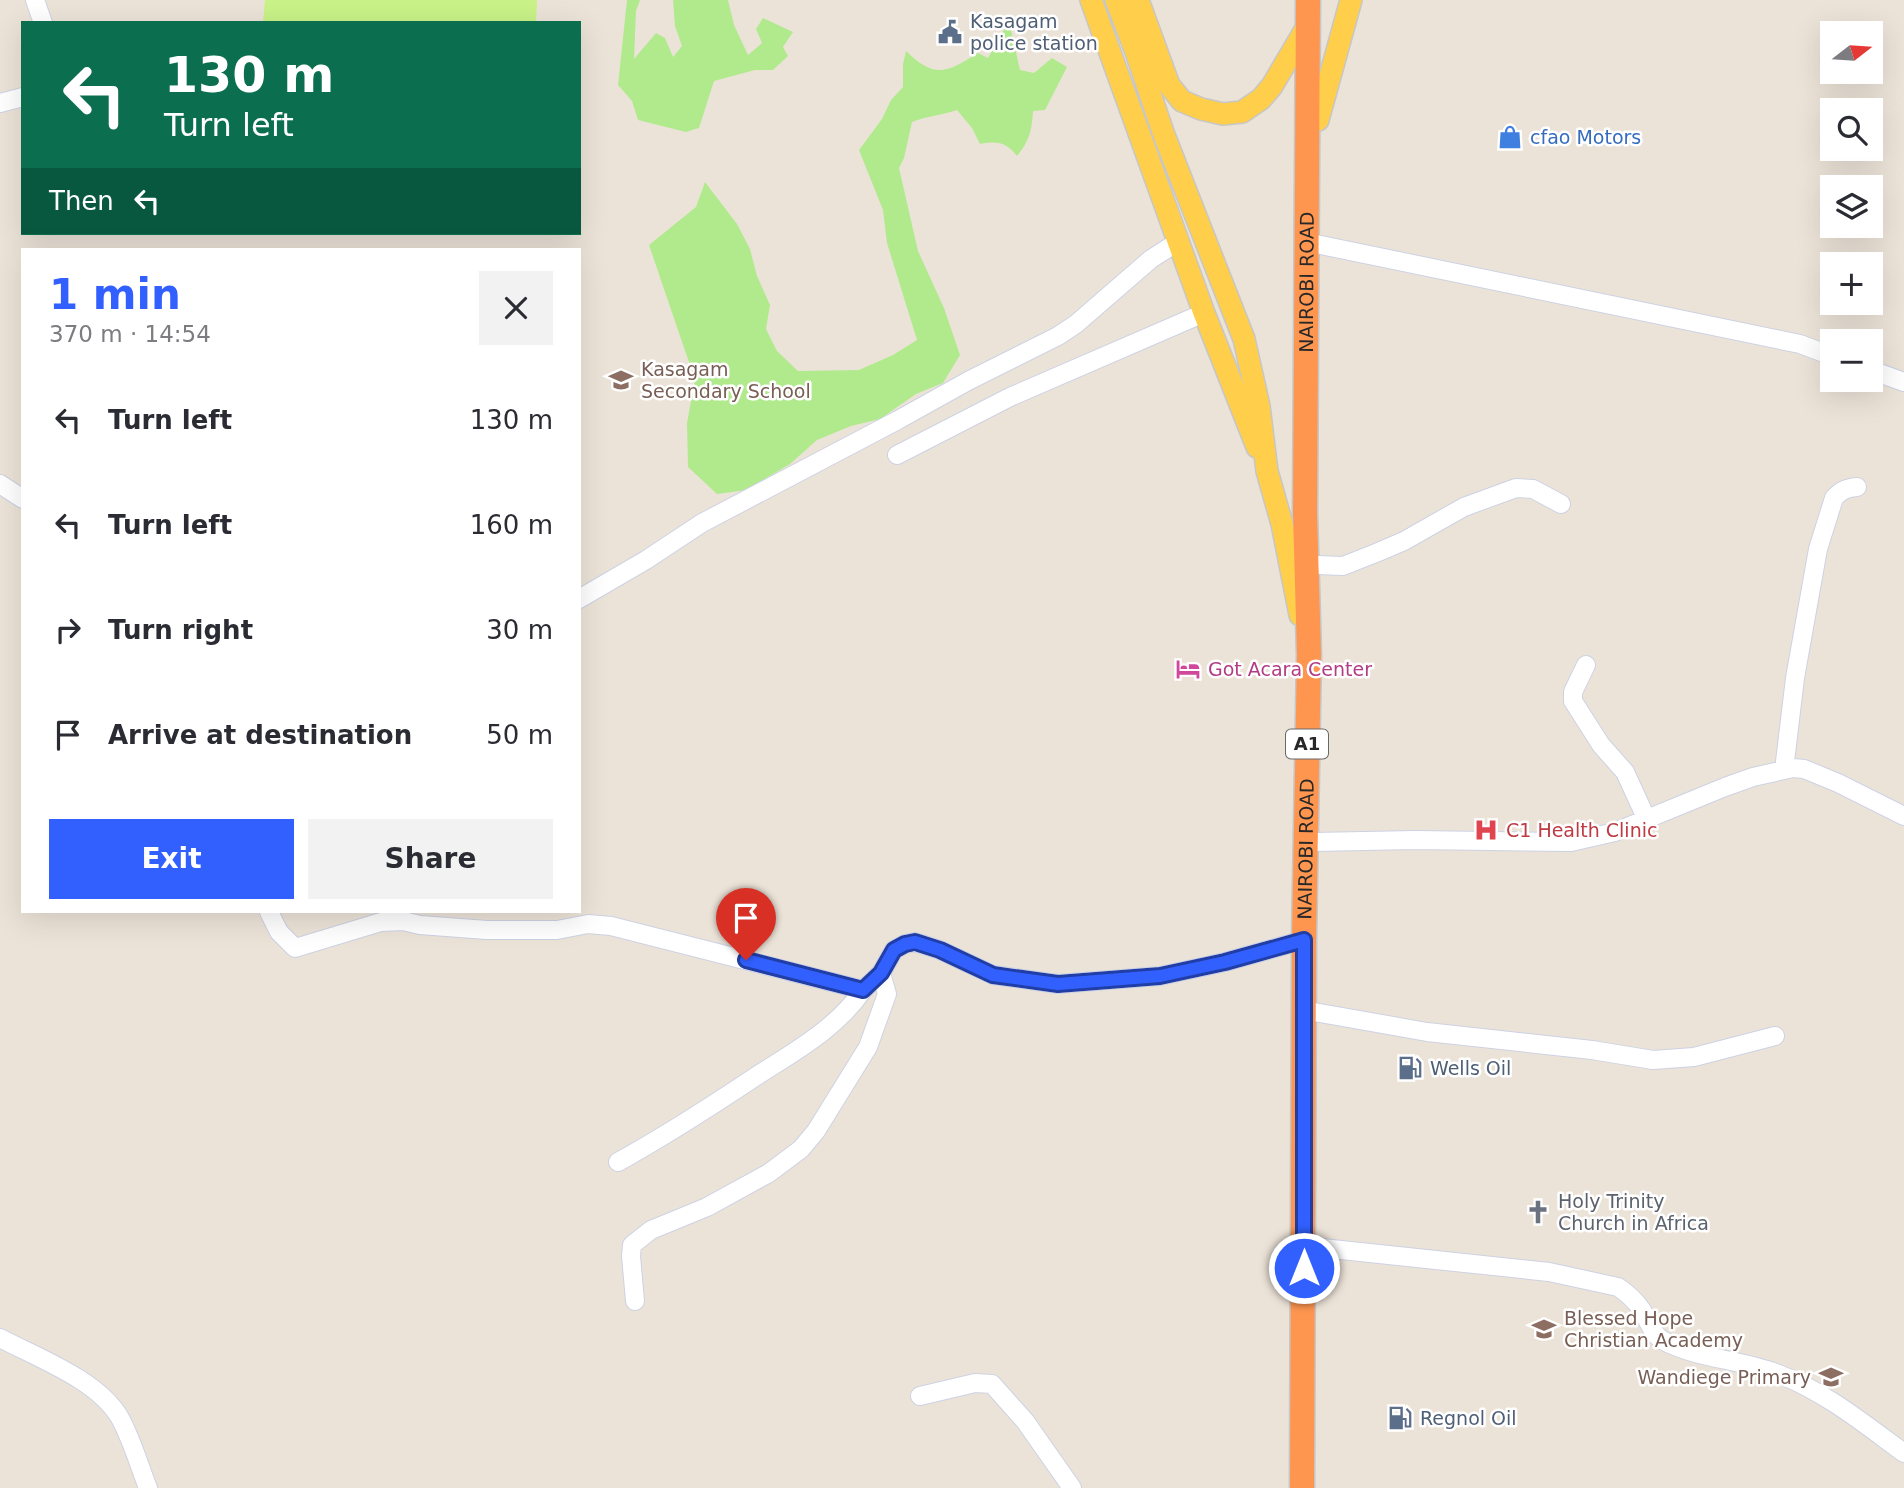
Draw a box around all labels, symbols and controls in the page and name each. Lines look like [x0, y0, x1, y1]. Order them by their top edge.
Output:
place label: Kasagam police station [970, 10, 1098, 54]
public building icon: Kasagam police station [936, 18, 964, 46]
north arrow [1820, 21, 1883, 84]
map controls [1820, 21, 1883, 392]
text: 130 m [164, 47, 334, 104]
icon: left [49, 49, 140, 140]
button: search [1820, 98, 1883, 161]
text: Turn left [164, 106, 294, 144]
shop icon: cfao Motors [1496, 123, 1524, 151]
place label: cfao Motors [1530, 126, 1641, 148]
button: layers [1820, 175, 1883, 238]
icon: left [128, 182, 166, 220]
text: Then [49, 186, 114, 216]
street label: NAIROBI ROAD [1295, 211, 1318, 353]
button: + [1820, 252, 1883, 315]
text: 1 min [49, 270, 181, 319]
button: close [479, 271, 553, 345]
text: 370 m · 14:54 [49, 321, 211, 347]
button: − [1820, 329, 1883, 392]
place label: Kasagam Secondary School [641, 358, 811, 402]
school or university icon: Kasagam Secondary School [607, 366, 635, 394]
icon: left [49, 401, 87, 439]
text: Turn left [108, 405, 232, 435]
text: 130 m [470, 405, 553, 435]
icon: left [49, 506, 87, 544]
text: Turn left [108, 510, 232, 540]
text: 160 m [470, 510, 553, 540]
icon: right [49, 611, 87, 649]
text: Turn right [108, 615, 253, 645]
text: 30 m [486, 615, 553, 645]
hotel icon: Got Acara Center [1174, 655, 1202, 683]
place label: Got Acara Center [1208, 658, 1372, 680]
icon: arrive [49, 716, 87, 754]
text: Arrive at destination [108, 720, 412, 750]
text: 50 m [486, 720, 553, 750]
road number: A1 [1286, 730, 1328, 758]
street label: NAIROBI ROAD [1293, 778, 1318, 920]
hospital icon: C1 Health Clinic [1472, 816, 1500, 844]
button: Exit [49, 819, 294, 899]
button: Share [308, 819, 553, 899]
place label: C1 Health Clinic [1506, 819, 1657, 841]
pin [716, 888, 776, 960]
icon: arrive [727, 899, 765, 937]
fuel station icon: Wells Oil [1396, 1054, 1424, 1082]
place label: Wells Oil [1430, 1057, 1511, 1079]
place label: Holy Trinity Church in Africa [1558, 1190, 1709, 1234]
church icon: Holy Trinity Church in Africa [1524, 1198, 1552, 1226]
position arrow [1267, 1231, 1341, 1305]
place label: Blessed Hope Christian Academy [1564, 1307, 1743, 1351]
school or university icon: Blessed Hope Christian Academy [1530, 1315, 1558, 1343]
school or university icon: Wandiege Primary [1817, 1363, 1845, 1391]
place label: Wandiege Primary [1638, 1366, 1811, 1388]
fuel station icon: Regnol Oil [1386, 1404, 1414, 1432]
place label: Regnol Oil [1420, 1407, 1517, 1429]

